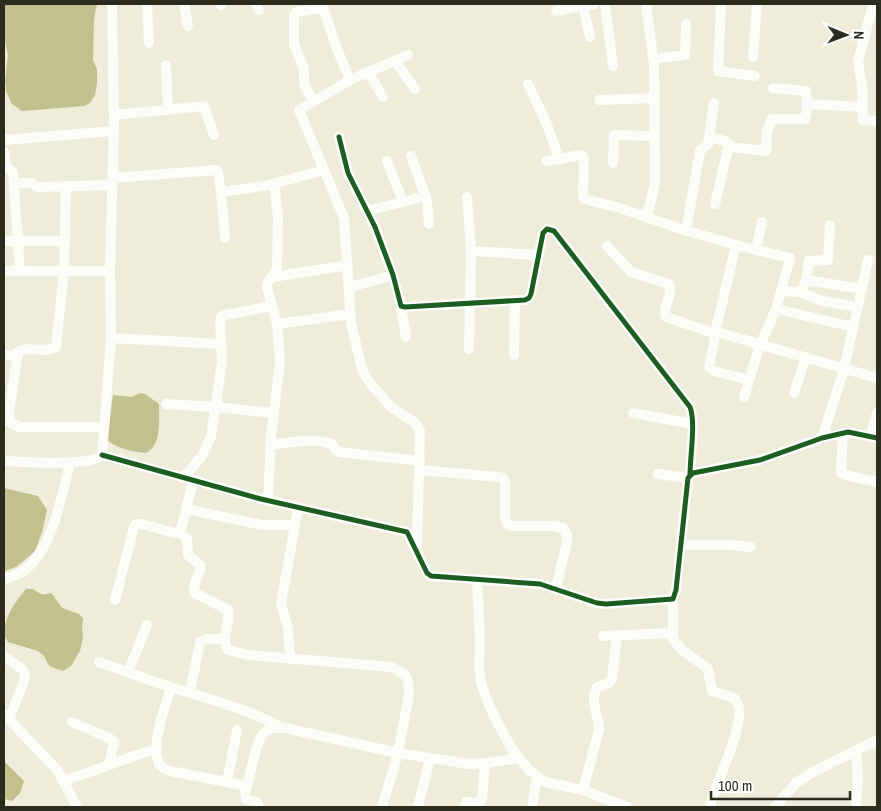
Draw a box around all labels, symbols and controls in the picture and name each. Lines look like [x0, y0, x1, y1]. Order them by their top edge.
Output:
north arrow [821, 10, 871, 60]
text: N [850, 31, 868, 40]
scale bar [711, 768, 850, 800]
text: 100 m [718, 775, 752, 796]

